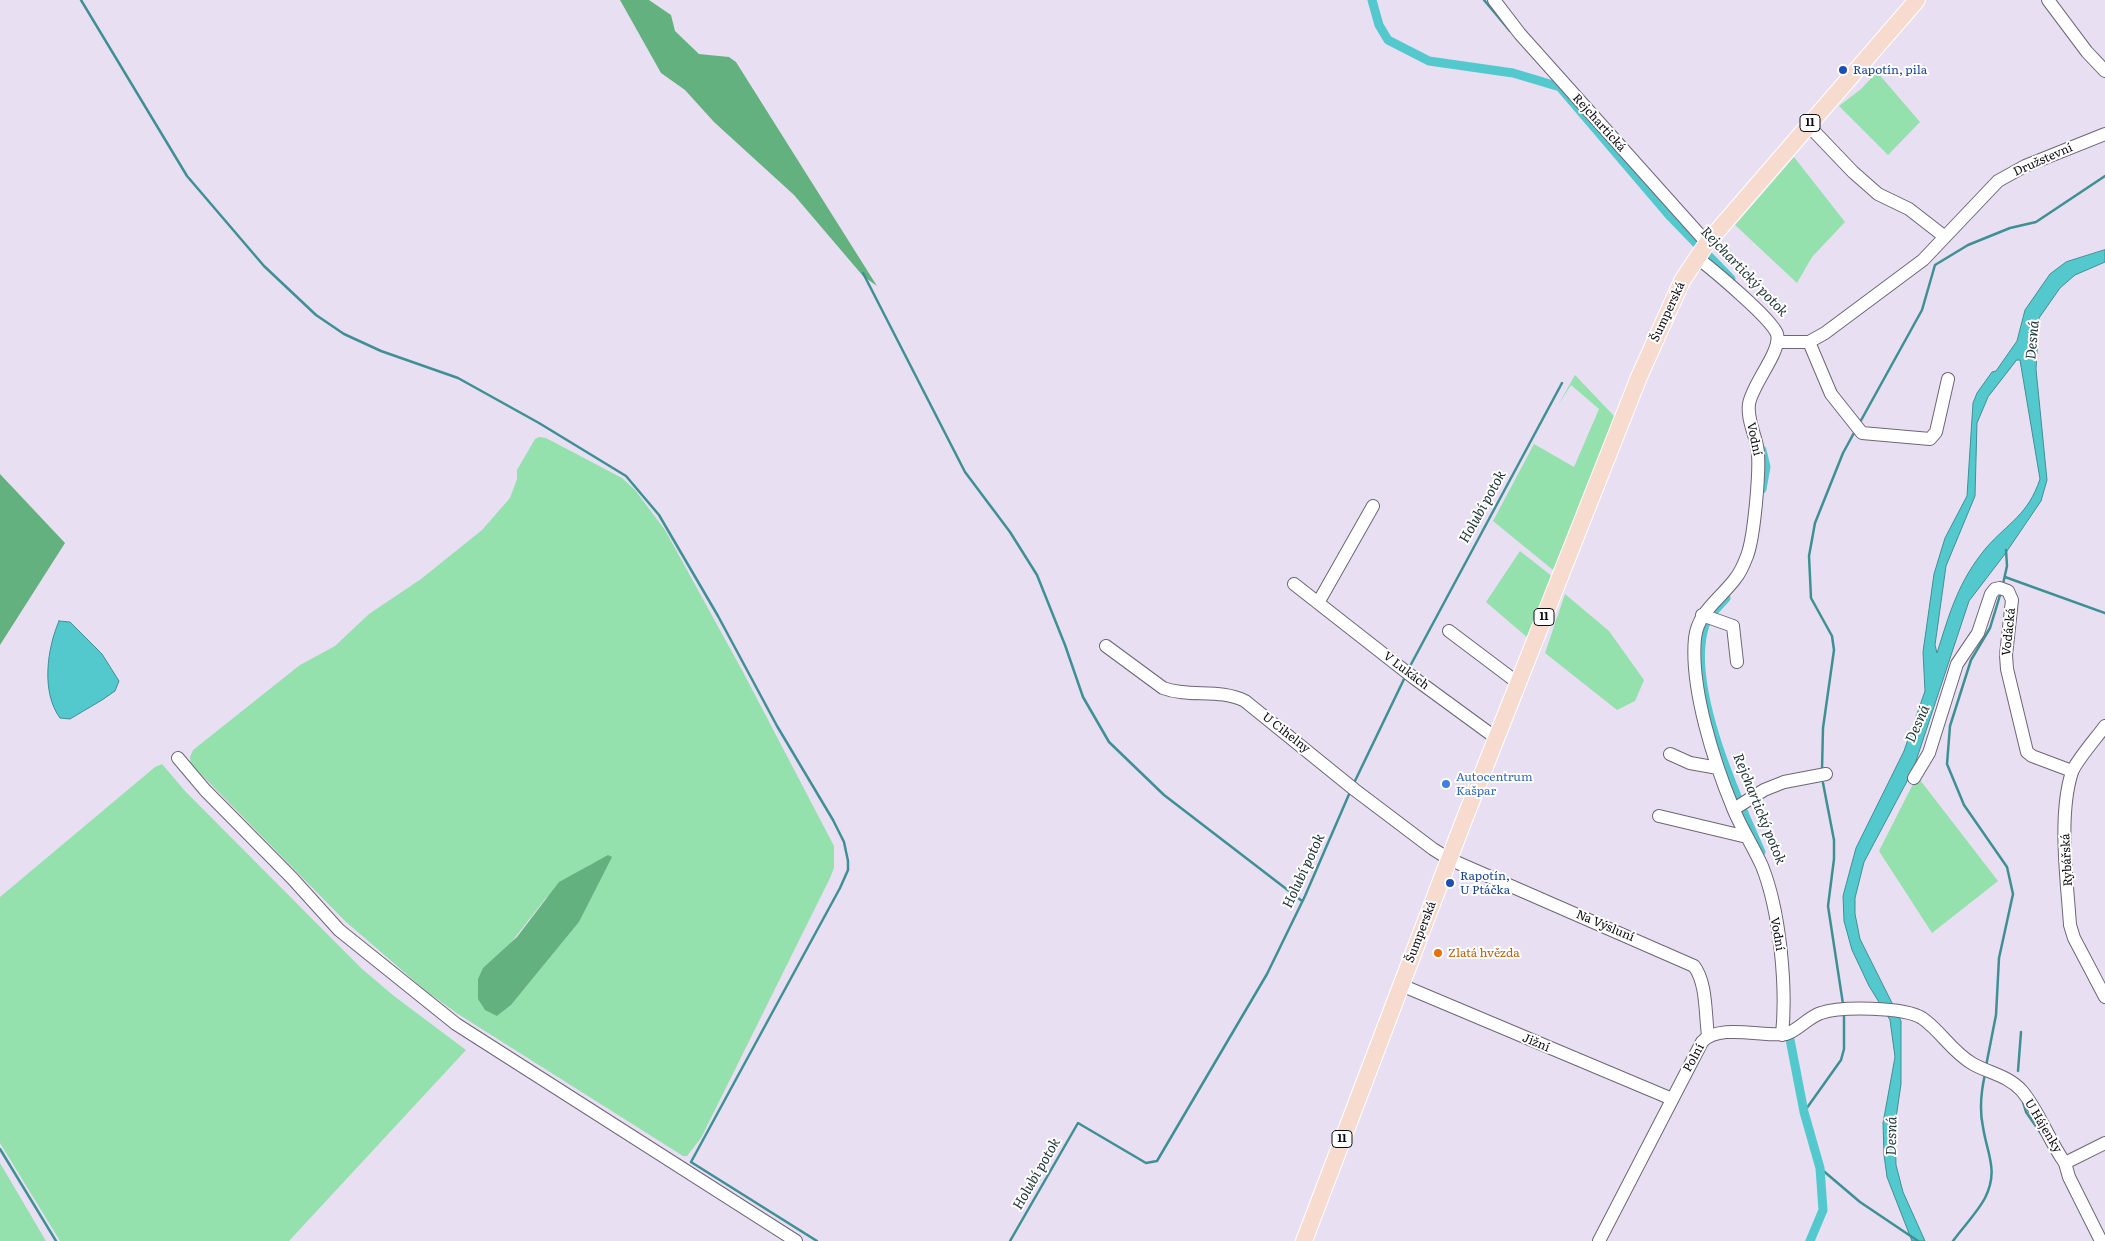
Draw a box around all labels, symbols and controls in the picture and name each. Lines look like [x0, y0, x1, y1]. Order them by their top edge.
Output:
place label: Rapotín, pila [1853, 63, 1927, 77]
marker: Rapotín, pila [1837, 64, 1849, 76]
street label: Rejchartická [1569, 91, 1629, 155]
road number: 11 [1800, 115, 1820, 132]
street label: Družstevní [2011, 141, 2075, 179]
water label: Rejchartický potok [1697, 224, 1791, 320]
street label: Šumperská [1648, 280, 1688, 344]
water label: Desná [2023, 320, 2043, 360]
street label: Vodní [1743, 421, 1765, 457]
water label: Holubí potok [1456, 468, 1510, 546]
street label: Vodácká [1999, 607, 2019, 657]
road number: 11 [1534, 608, 1554, 626]
street label: V Lukách [1380, 649, 1432, 693]
water label: Desná [1902, 703, 1934, 745]
street label: U Cihelny [1259, 710, 1313, 756]
water label: Rejchartický potok [1729, 751, 1789, 867]
place label: Autocentrum Kašpar [1456, 770, 1533, 798]
marker: Autocentrum Kašpar [1440, 778, 1452, 790]
water label: Holubí potok [1279, 831, 1329, 911]
street label: Rybářská [2058, 833, 2076, 887]
place label: Rapotín, U Ptáčka [1460, 869, 1510, 897]
marker: Rapotín, U Ptáčka [1444, 877, 1456, 889]
street label: Šumperská [1403, 899, 1439, 965]
street label: Na Výsluní [1574, 907, 1636, 945]
street label: Vodní [1767, 916, 1787, 952]
place label: Zlatá hvězda [1448, 946, 1520, 960]
marker: Zlatá hvězda [1432, 947, 1444, 959]
street label: Jižní [1520, 1031, 1552, 1055]
street label: Polní [1680, 1041, 1708, 1075]
street label: U Hájenky [2021, 1096, 2065, 1156]
water label: Desná [1883, 1116, 1901, 1156]
road number: 11 [1332, 1130, 1352, 1148]
water label: Holubí potok [1010, 1135, 1064, 1213]

